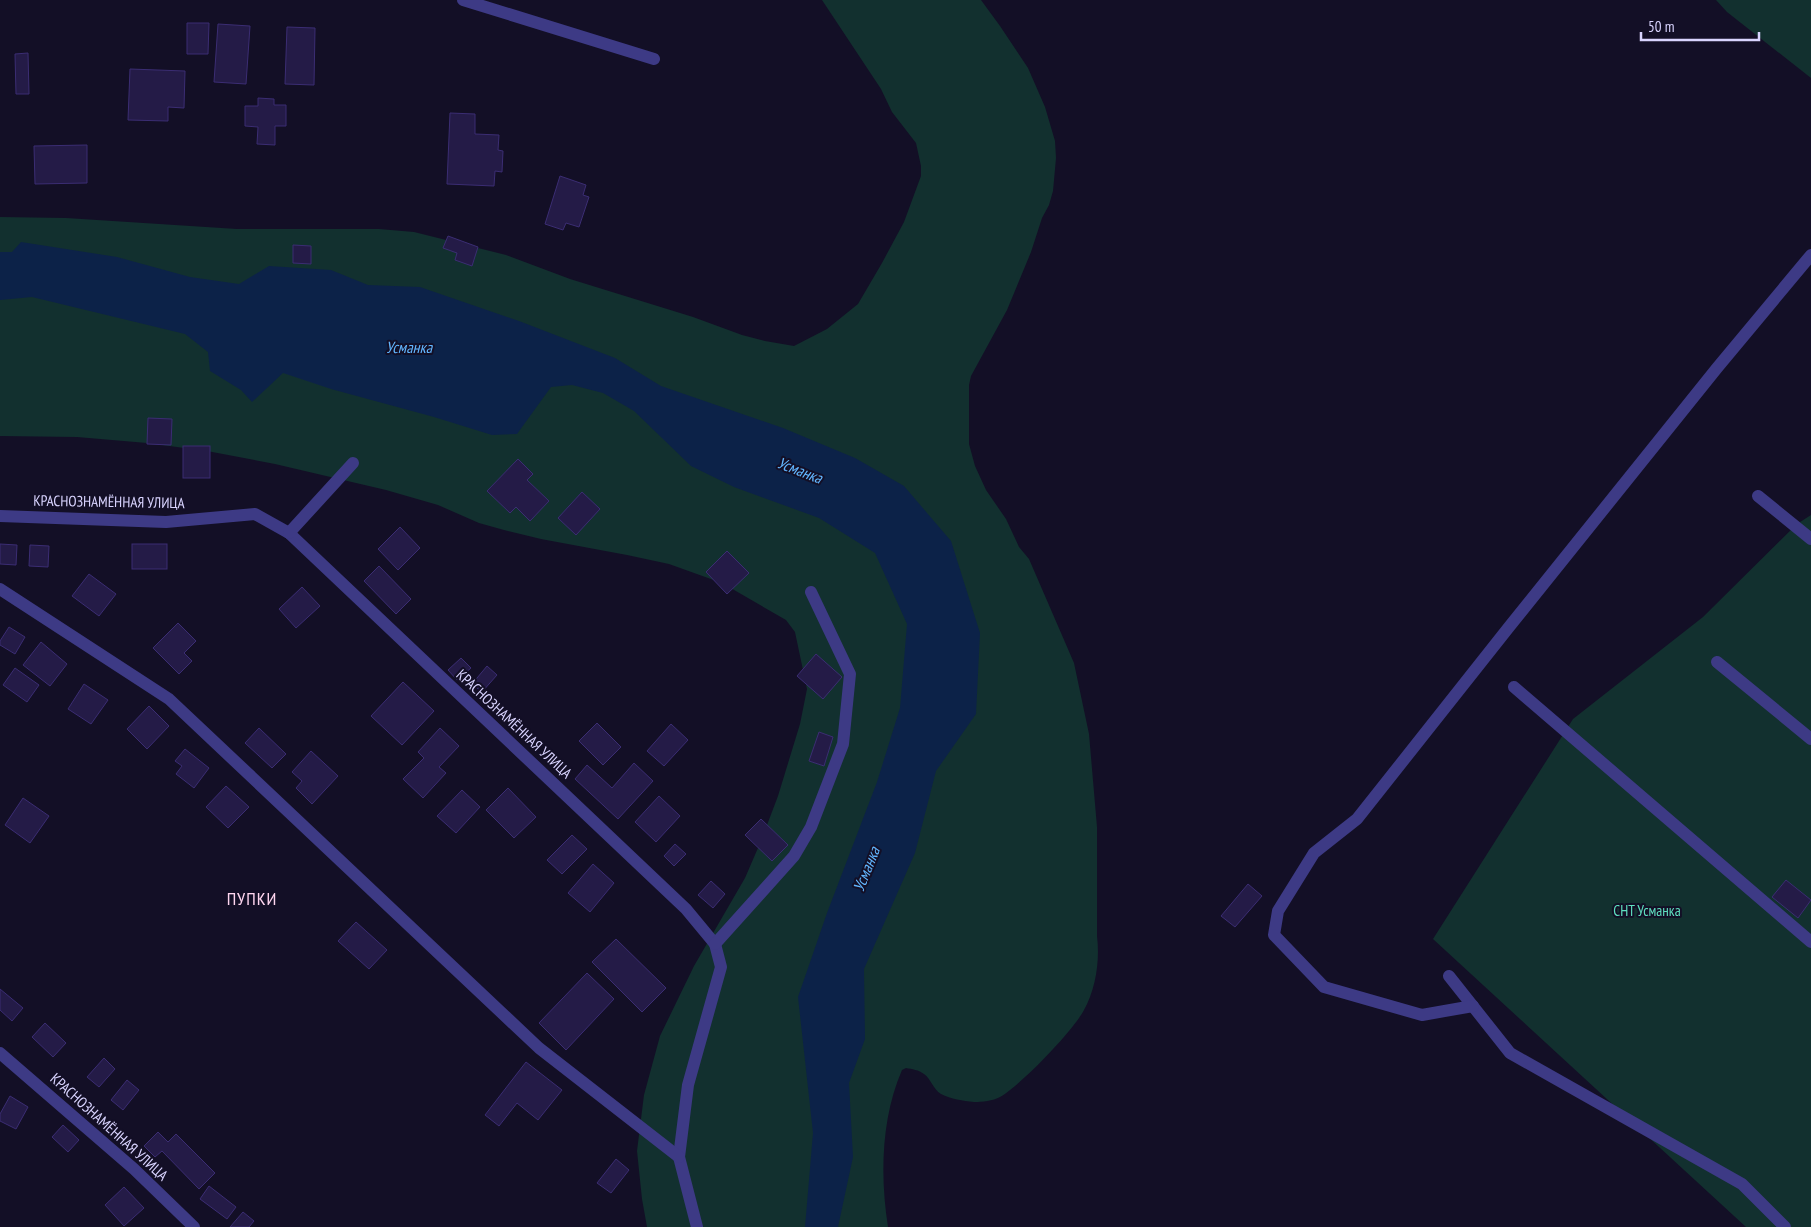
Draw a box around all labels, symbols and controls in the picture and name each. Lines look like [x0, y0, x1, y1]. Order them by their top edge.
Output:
scale bar [1641, 10, 1758, 42]
text: 50 m [1648, 17, 1674, 36]
water label: Усманка [386, 337, 434, 357]
water label: Усманка [775, 452, 827, 488]
street label: КРАСНОЗНАМЁННАЯ УЛИЦА [33, 491, 186, 512]
street label: КРАСНОЗНАМЁННАЯ УЛИЦА [452, 665, 577, 783]
water label: Усманка [848, 842, 885, 894]
district label: ПУПКИ [227, 887, 277, 910]
park label: СНТ Усманка [1613, 901, 1681, 920]
street label: КРАСНОЗНАМЁННАЯ УЛИЦА [47, 1069, 173, 1185]

